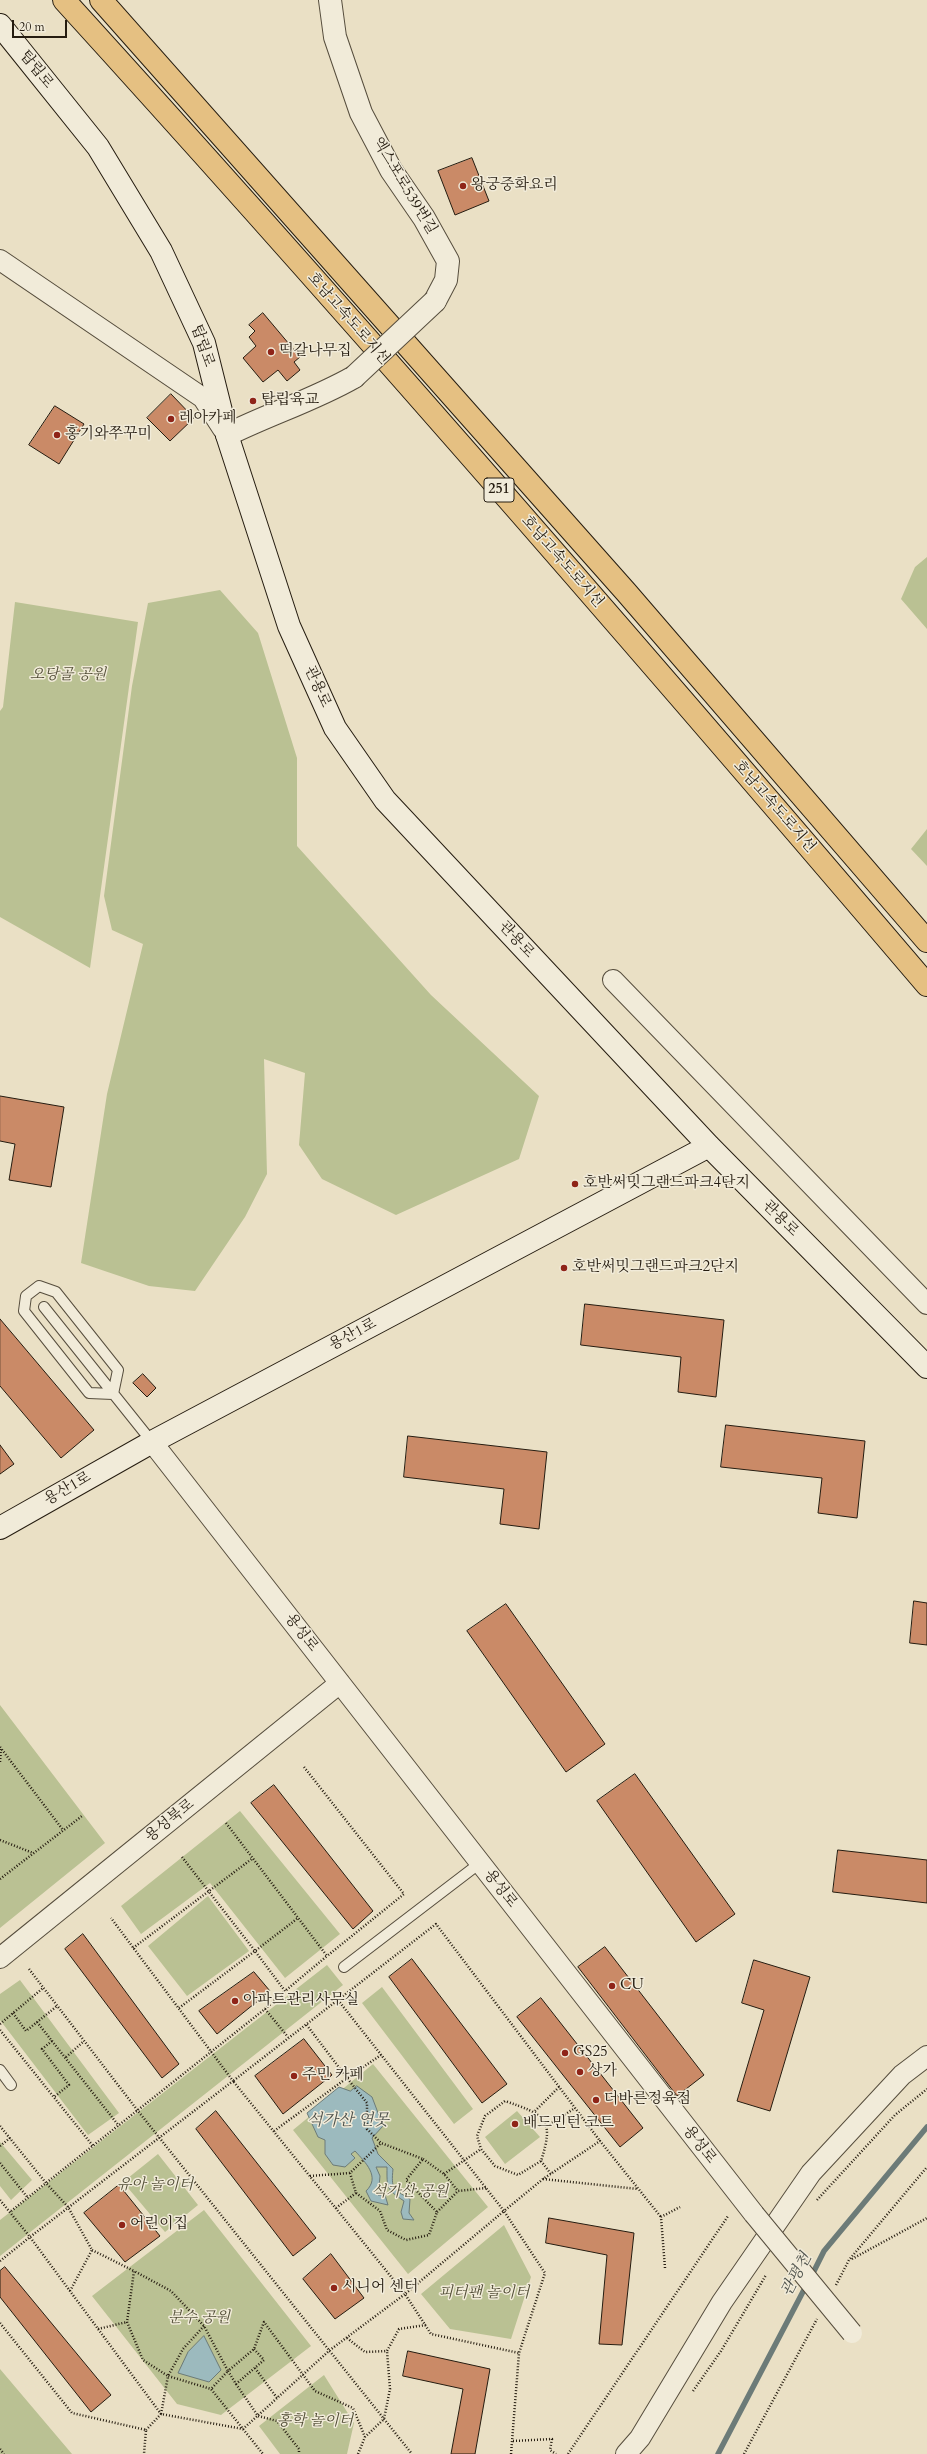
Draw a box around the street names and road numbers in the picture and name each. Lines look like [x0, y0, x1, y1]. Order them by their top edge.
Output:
street label: 탑립로 [15, 47, 57, 93]
street label: 엑스포로539번길 [368, 134, 440, 238]
street label: 호남고속도로지선 [303, 269, 393, 369]
street label: 탑립로 [186, 323, 218, 369]
road number: 251 [484, 478, 514, 502]
street label: 호남고속도로지선 [517, 512, 607, 612]
street label: 관용로 [300, 663, 334, 711]
street label: 호남고속도로지선 [729, 757, 819, 857]
street label: 관용로 [495, 918, 537, 962]
street label: 관용로 [758, 1197, 802, 1241]
street label: 용산1로 [326, 1315, 380, 1355]
street label: 용산1로 [41, 1468, 95, 1510]
street label: 용성로 [281, 1610, 321, 1656]
street label: 용성북로 [142, 1796, 198, 1846]
street label: 용성로 [480, 1866, 520, 1912]
street label: 용성로 [679, 2122, 719, 2168]

